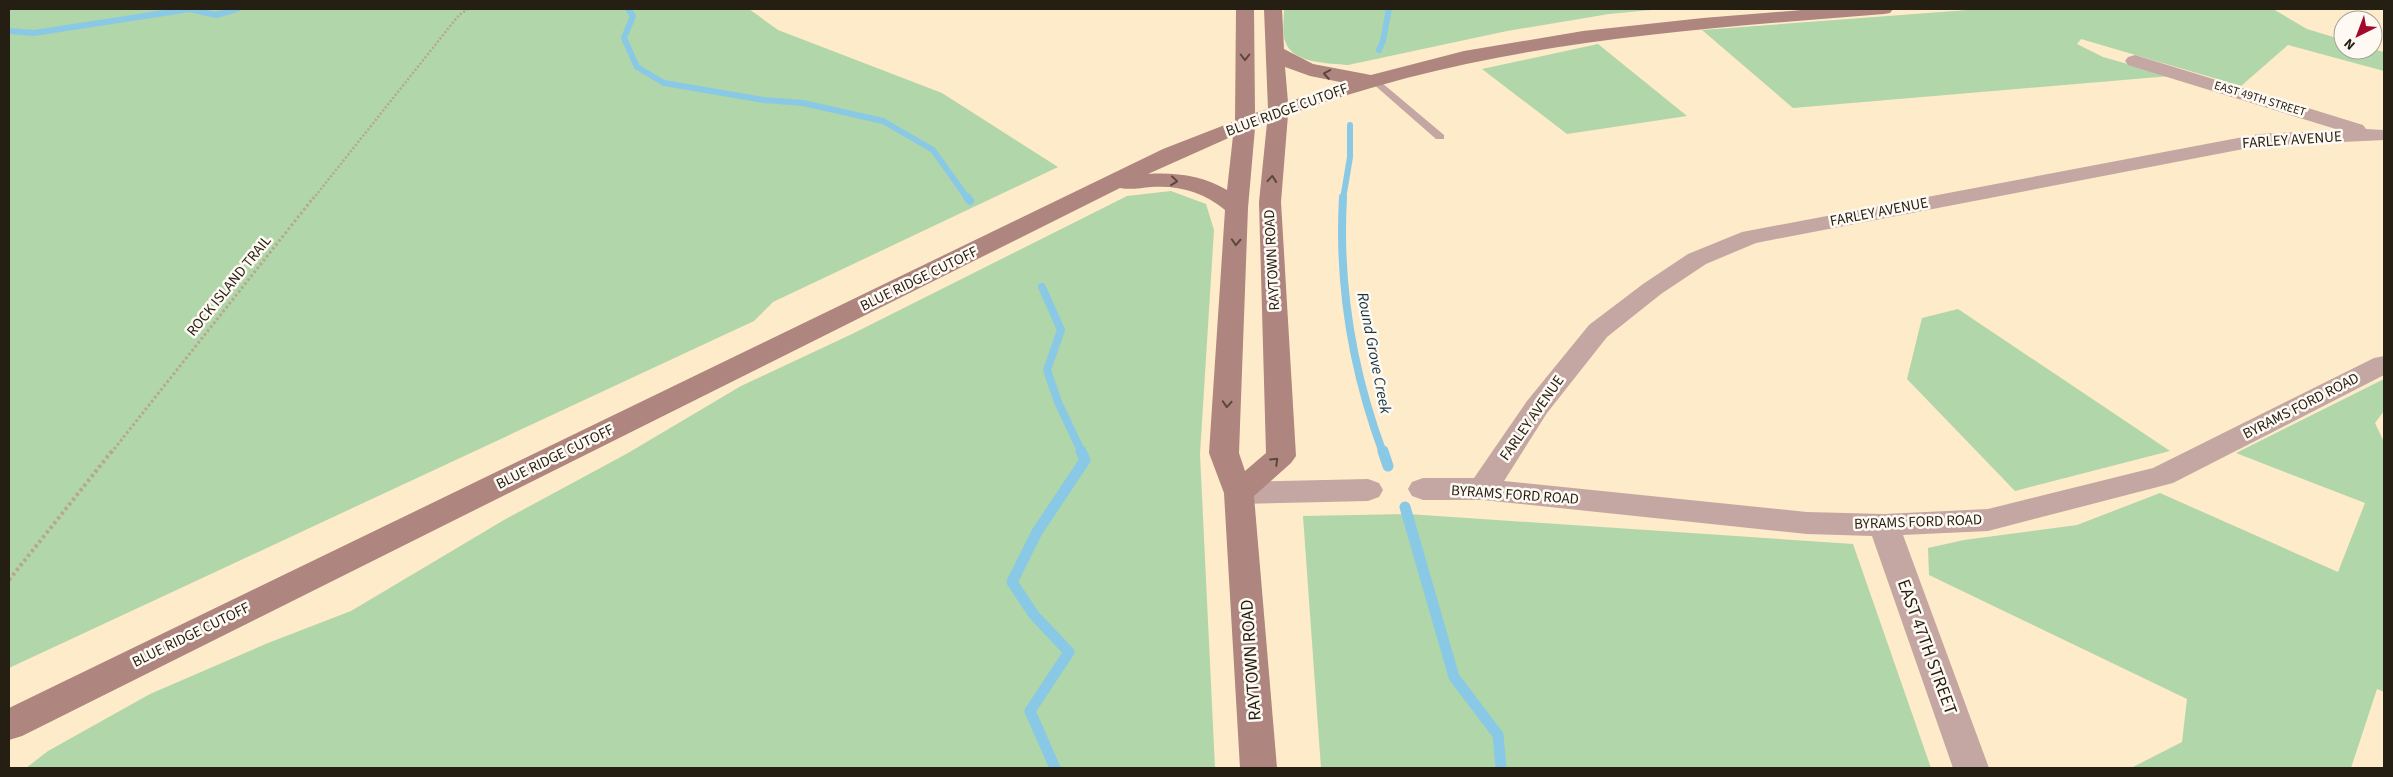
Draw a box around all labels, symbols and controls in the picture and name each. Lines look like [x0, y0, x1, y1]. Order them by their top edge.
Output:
north arrow [2333, 10, 2383, 60]
text: N [2340, 33, 2360, 54]
one-way arrow [1240, 54, 1250, 62]
one-way arrow [1322, 70, 1331, 80]
street label: EAST 49TH STREET [2212, 77, 2308, 121]
street label: BLUE RIDGE CUTOFF [1223, 78, 1352, 142]
street label: FARLEY AVENUE [2242, 126, 2343, 154]
one-way arrow [1266, 174, 1277, 182]
one-way arrow [1170, 175, 1178, 186]
street label: FARLEY AVENUE [1828, 192, 1930, 232]
street label: RAYTOWN ROAD [1259, 209, 1285, 311]
street label: ROCK ISLAND TRAIL [182, 231, 276, 341]
one-way arrow [1230, 238, 1241, 246]
street label: BLUE RIDGE CUTOFF [857, 241, 982, 317]
water label: Round Grove Creek [1351, 290, 1397, 416]
street label: BYRAMS FORD ROAD [2239, 368, 2363, 444]
street label: FARLEY AVENUE [1495, 371, 1569, 465]
one-way arrow [1222, 400, 1233, 408]
street label: BLUE RIDGE CUTOFF [493, 419, 618, 495]
one-way arrow [1269, 457, 1278, 466]
street label: BYRAMS FORD ROAD [1450, 480, 1580, 510]
street label: BYRAMS FORD ROAD [1854, 509, 1982, 535]
street label: EAST 47TH STREET [1891, 576, 1963, 719]
street label: BLUE RIDGE CUTOFF [129, 597, 254, 673]
street label: RAYTOWN ROAD [1234, 599, 1268, 721]

